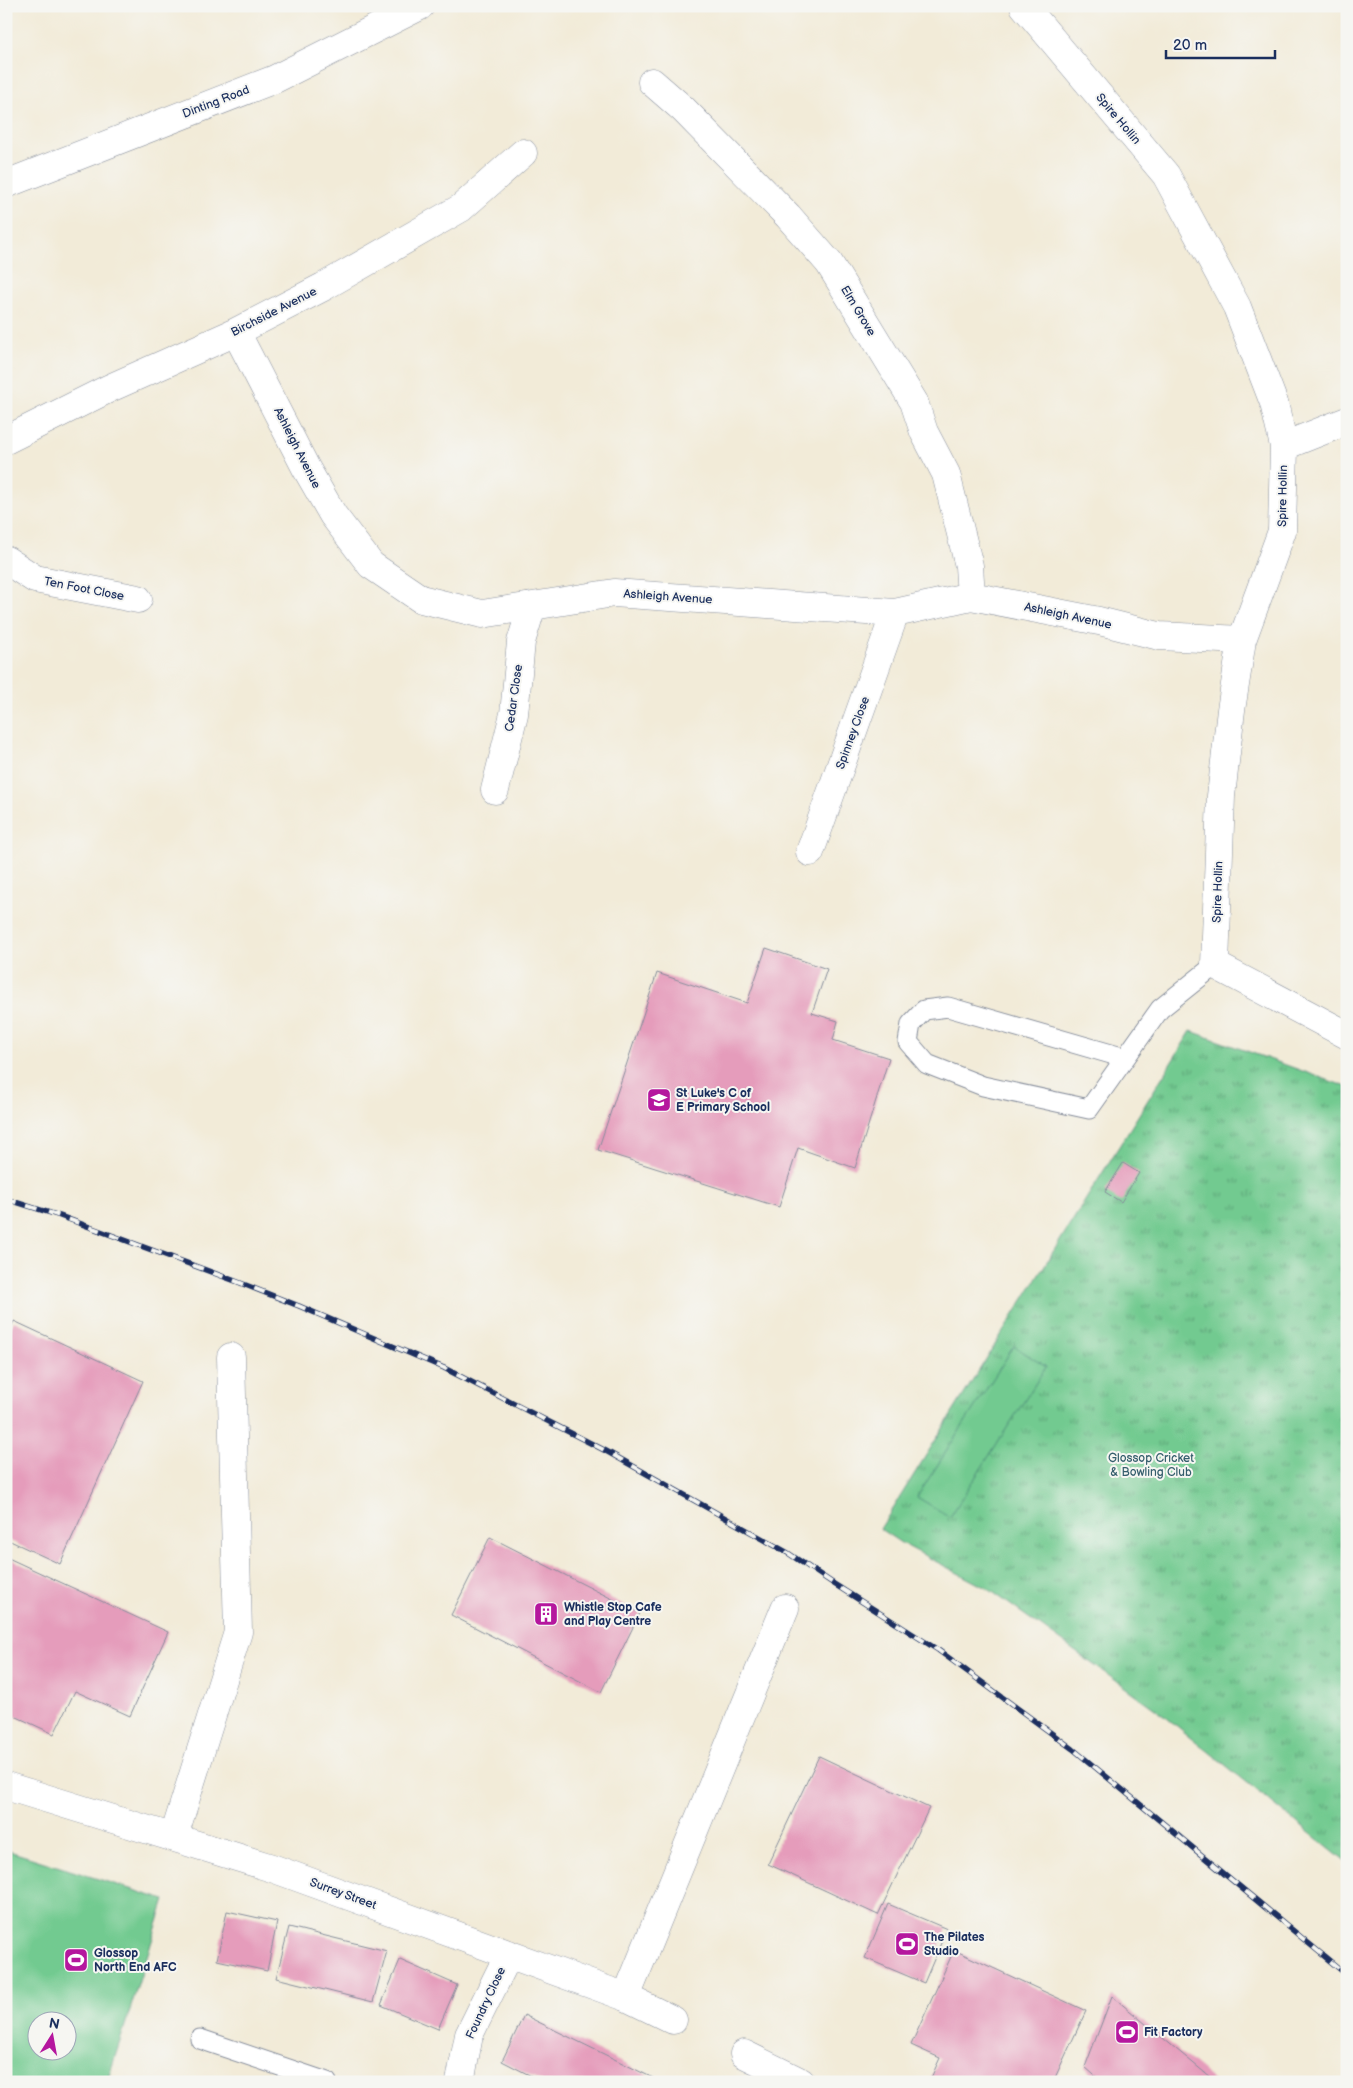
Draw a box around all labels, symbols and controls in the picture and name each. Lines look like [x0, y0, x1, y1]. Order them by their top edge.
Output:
scale bar [1166, 28, 1274, 60]
text: 20 m [1173, 36, 1207, 55]
street label: Dinting Road [180, 82, 252, 122]
street label: Spire Hollin [1092, 90, 1144, 148]
street label: Elm Grove [837, 283, 879, 339]
street label: Birchside Avenue [229, 284, 319, 340]
street label: Ashleigh Avenue [270, 405, 324, 491]
street label: Spire Hollin [1275, 465, 1291, 527]
street label: Ten Foot Close [43, 574, 125, 604]
street label: Ashleigh Avenue [623, 586, 713, 608]
street label: Ashleigh Avenue [1023, 599, 1113, 633]
street label: Cedar Close [502, 663, 526, 733]
street label: Spinney Close [833, 695, 873, 771]
street label: Spire Hollin [1209, 861, 1227, 923]
place label: St Luke's C of E Primary School [676, 1086, 770, 1115]
school or university icon: St Luke's C of E Primary School [646, 1087, 672, 1113]
park label: Glossop Cricket & Bowling Club [1108, 1451, 1194, 1480]
place label: Whistle Stop Cafe and Play Centre [564, 1600, 662, 1629]
building icon: Whistle Stop Cafe and Play Centre [533, 1601, 559, 1627]
street label: Surrey Street [308, 1875, 379, 1913]
place label: The Pilates Studio [924, 1930, 985, 1959]
sports icon: The Pilates Studio [894, 1931, 920, 1957]
place label: Glossop North End AFC [94, 1946, 177, 1975]
sports icon: Glossop North End AFC [63, 1947, 89, 1973]
street label: Foundry Close [463, 1965, 509, 2041]
north arrow [28, 2010, 78, 2060]
text: N [48, 2014, 61, 2033]
sports icon: Fit Factory [1114, 2019, 1140, 2045]
place label: Fit Factory [1144, 2025, 1203, 2040]

